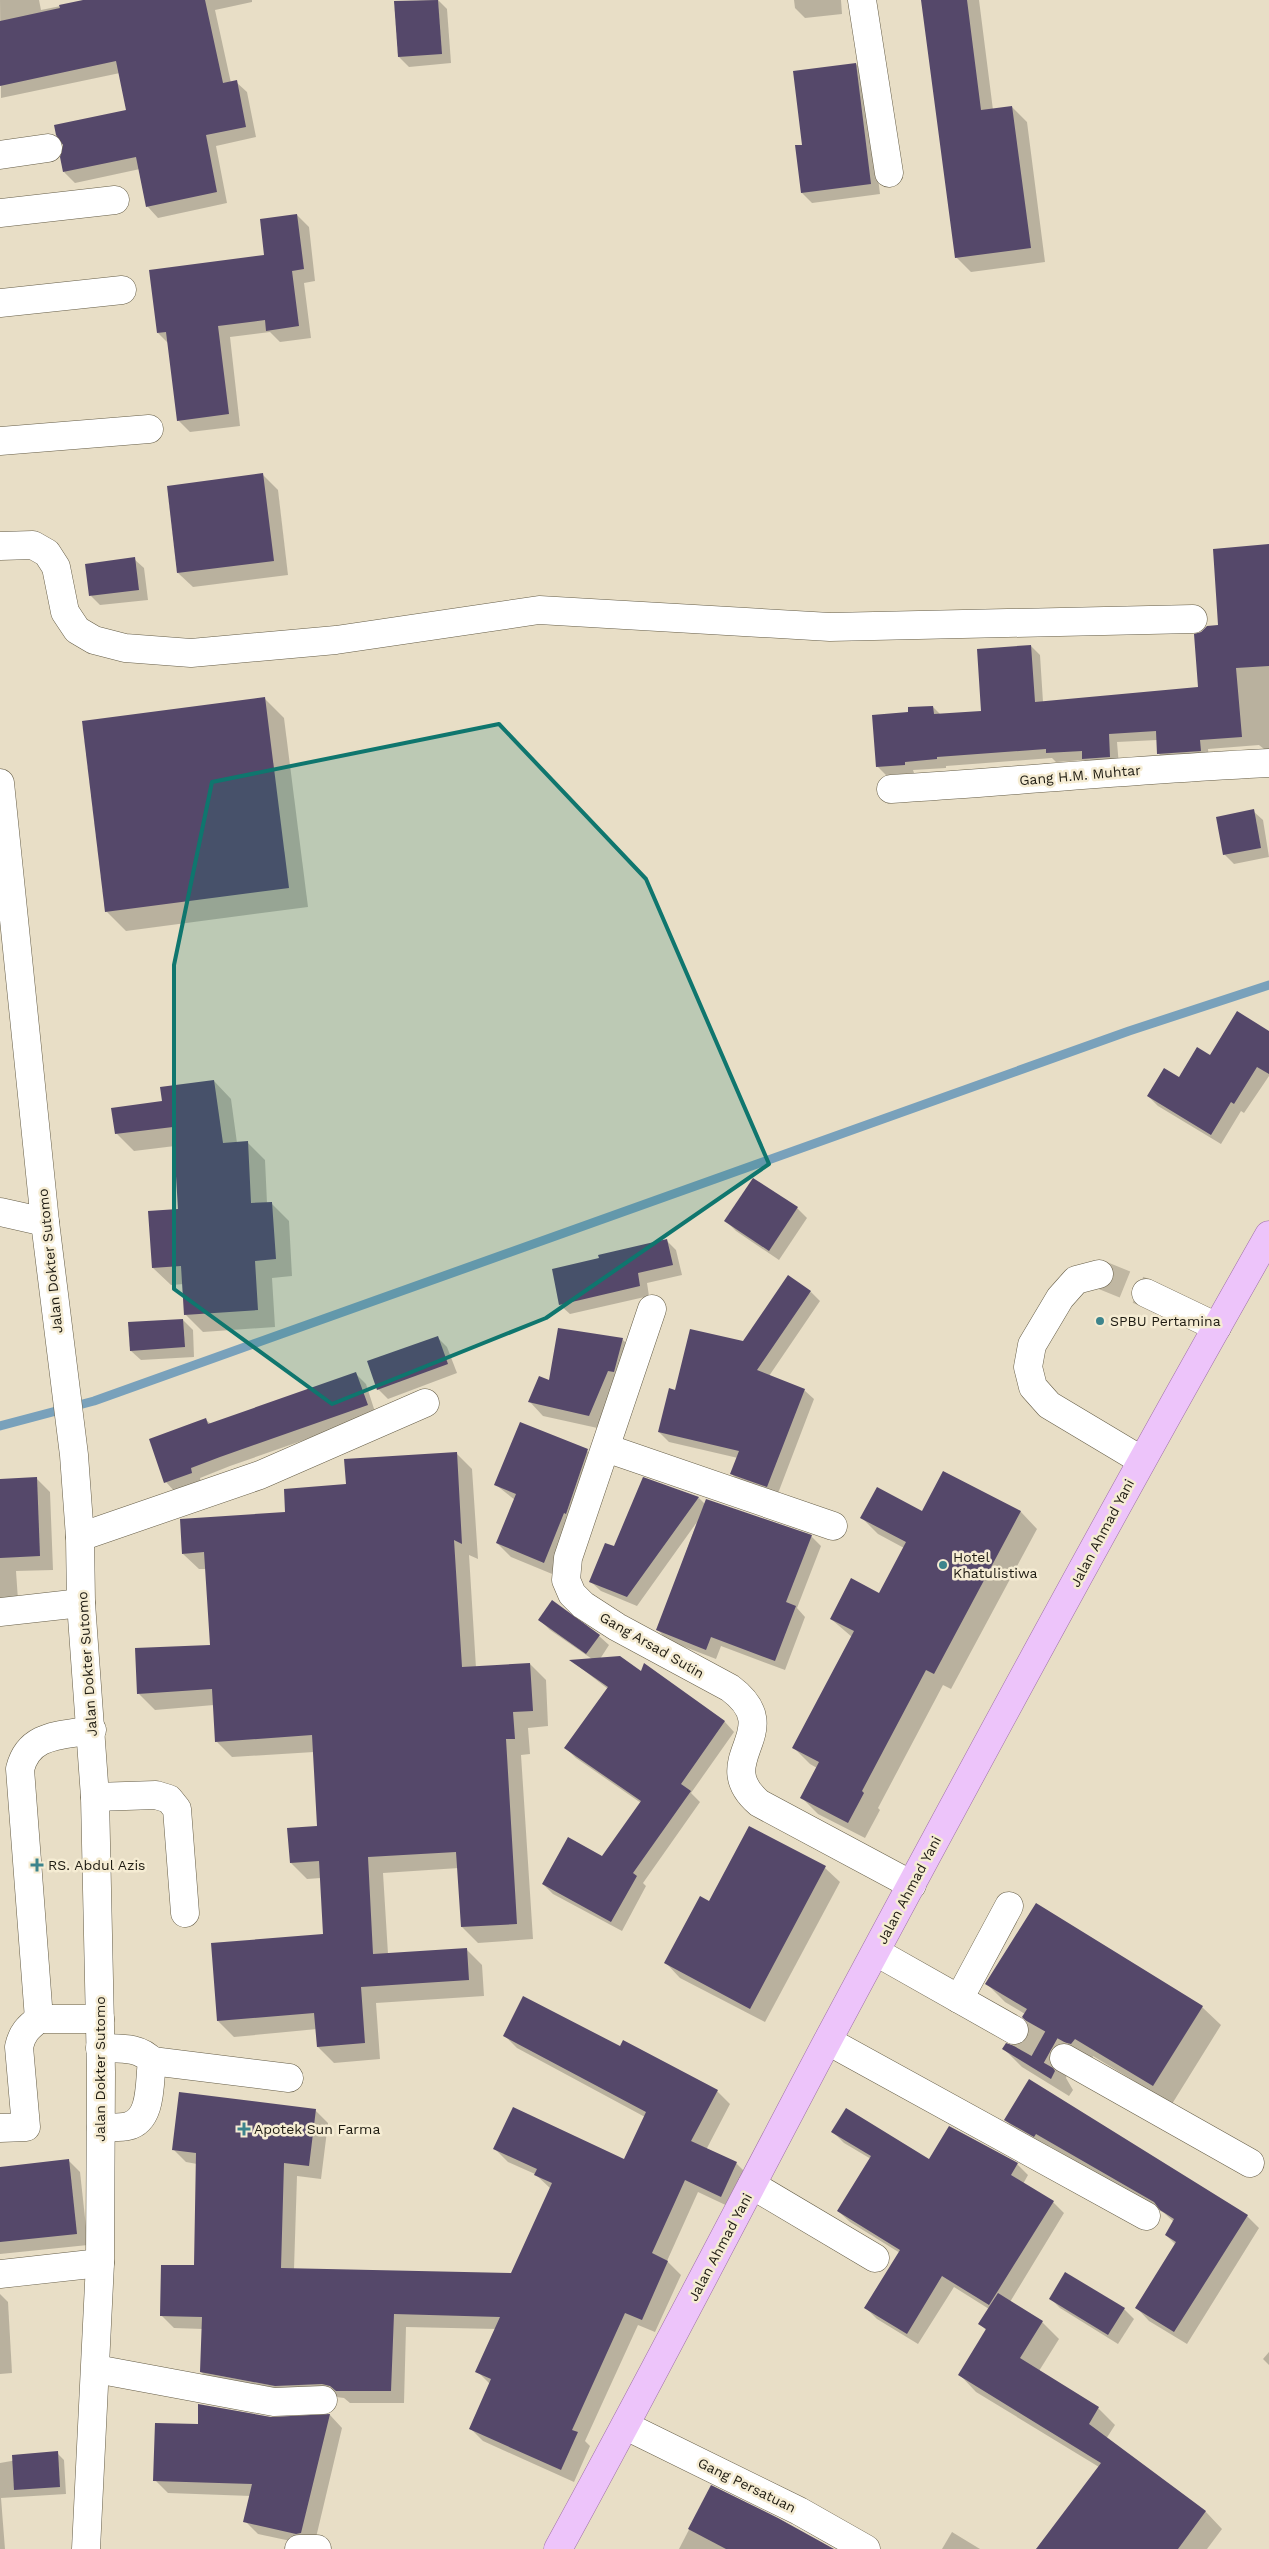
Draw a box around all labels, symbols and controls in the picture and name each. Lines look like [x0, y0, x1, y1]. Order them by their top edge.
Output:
street label: Gang H.M. Muhtar [1019, 762, 1142, 788]
street label: Jalan Dokter Sutomo [34, 1188, 66, 1334]
place label: SPBU Pertamina [1110, 1313, 1221, 1329]
marker: SPBU Pertamina [1094, 1315, 1106, 1327]
street label: Jalan Ahmad Yani [1067, 1476, 1137, 1590]
place label: Hotel Khatulistiwa [953, 1549, 1038, 1581]
marker: Hotel Khatulistiwa [937, 1559, 949, 1571]
street label: Jalan Dokter Sutomo [74, 1591, 100, 1737]
street label: Gang Arsad Sutin [597, 1609, 707, 1681]
street label: Jalan Ahmad Yani [874, 1833, 944, 1947]
place label: RS. Abdul Azis [48, 1857, 145, 1873]
marker: RS. Abdul Azis [30, 1858, 44, 1872]
street label: Jalan Dokter Sutomo [92, 1996, 108, 2142]
place label: Apotek Sun Farma [254, 2121, 380, 2137]
marker: Apotek Sun Farma [238, 2123, 250, 2135]
street label: Jalan Ahmad Yani [685, 2190, 755, 2304]
street label: Gang Persatuan [695, 2454, 799, 2516]

